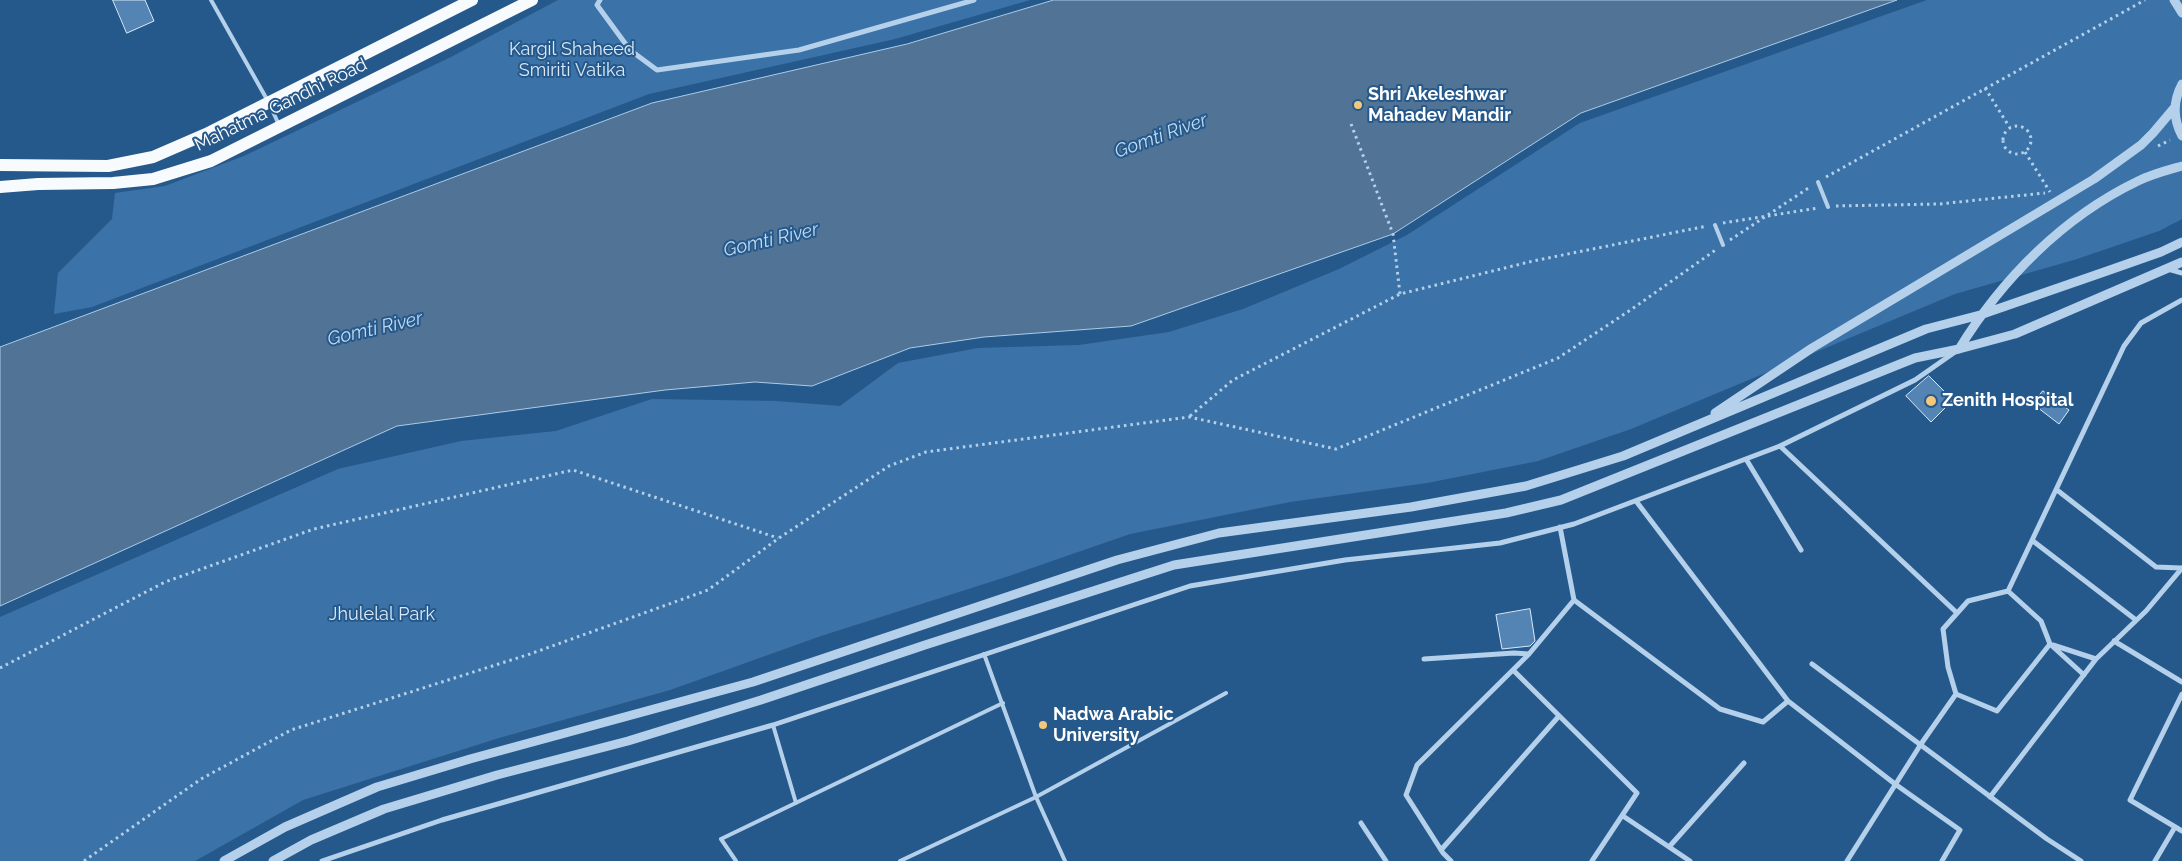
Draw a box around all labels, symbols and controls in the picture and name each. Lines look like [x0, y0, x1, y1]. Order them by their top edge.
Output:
park label: Kargil Shaheed Smiriti Vatika [509, 39, 635, 82]
street label: Mahatma Gandhi Road [191, 54, 371, 156]
place label: Shri Akeleshwar Mahadev Mandir [1368, 84, 1511, 126]
marker: Shri Akeleshwar Mahadev Mandir [1352, 99, 1364, 111]
water label: Gomti River [1111, 109, 1211, 163]
water label: Gomti River [721, 218, 821, 262]
water label: Gomti River [325, 307, 425, 351]
place label: Zenith Hospital [1942, 390, 2073, 412]
marker: Zenith Hospital [1924, 394, 1938, 408]
park label: Jhulelal Park [329, 604, 435, 626]
place label: Nadwa Arabic University [1053, 704, 1174, 746]
marker: Nadwa Arabic University [1037, 719, 1049, 731]

